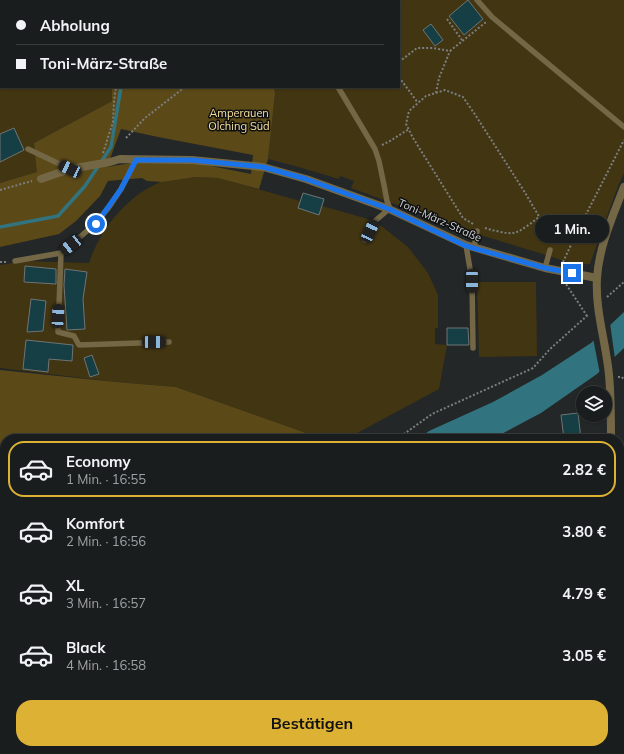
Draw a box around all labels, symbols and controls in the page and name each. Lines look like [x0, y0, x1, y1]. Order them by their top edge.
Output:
text: Abholung [40, 16, 110, 35]
text: Toni-März-Straße [40, 54, 167, 73]
park label: Amperauen Olching Süd [208, 106, 270, 133]
car [57, 158, 83, 180]
street label: Toni-März-Straße [396, 195, 484, 245]
route start [87, 215, 105, 233]
callout: 1 Min. [535, 215, 609, 243]
car [359, 218, 381, 244]
text: 1 Min. [553, 221, 591, 237]
car [58, 233, 84, 257]
route end [563, 264, 581, 282]
car [466, 269, 478, 293]
car [51, 304, 65, 328]
car [142, 336, 166, 348]
map controls [576, 386, 612, 422]
button: layers [576, 386, 612, 422]
icon: car [18, 451, 54, 487]
text: Economy [66, 452, 131, 471]
text: 2.82 € [562, 460, 606, 479]
text: 1 Min. · 16:55 [66, 471, 146, 487]
icon: car [18, 513, 54, 549]
text: Komfort [66, 514, 124, 533]
text: 3.80 € [562, 522, 606, 541]
text: 2 Min. · 16:56 [66, 533, 146, 549]
icon: car [18, 575, 54, 611]
text: XL [66, 576, 84, 595]
text: 4.79 € [562, 584, 606, 603]
text: 3 Min. · 16:57 [66, 595, 146, 611]
icon: car [18, 637, 54, 673]
text: Black [66, 638, 105, 657]
text: 3.05 € [562, 646, 606, 665]
text: 4 Min. · 16:58 [66, 657, 146, 673]
button: Bestätigen [16, 700, 608, 746]

